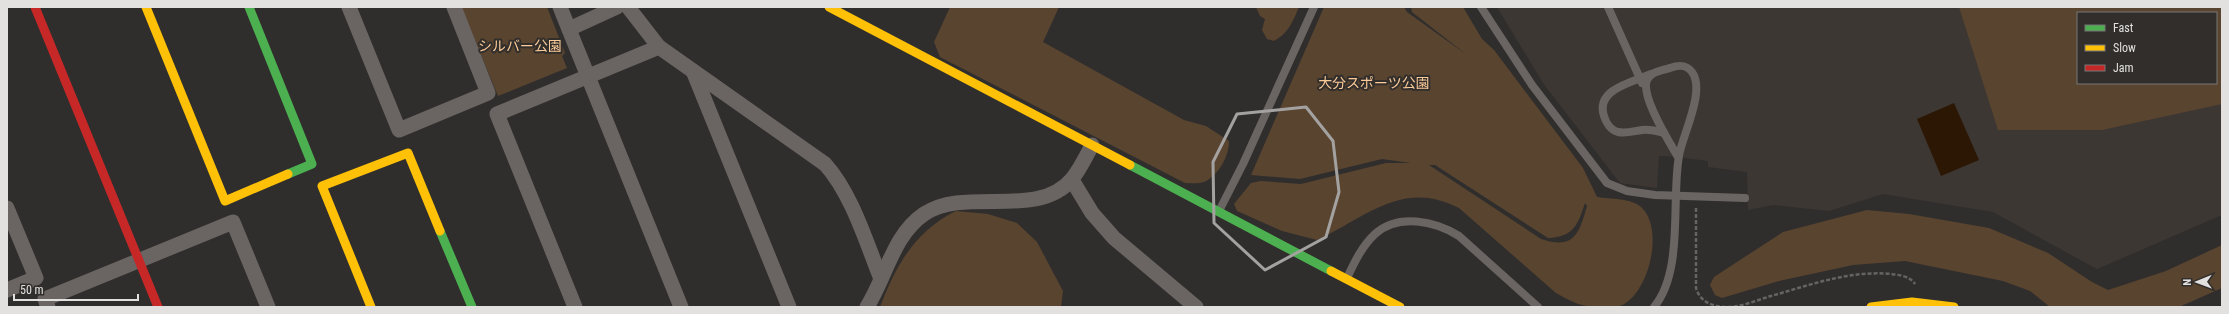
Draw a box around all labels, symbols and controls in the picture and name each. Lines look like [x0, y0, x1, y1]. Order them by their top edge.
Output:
legend [2077, 12, 2217, 84]
text: Fast [2113, 21, 2134, 35]
park label: シルバー公園 [478, 38, 562, 54]
text: Slow [2113, 41, 2136, 55]
text: Jam [2113, 61, 2134, 75]
park label: 大分スポーツ公園 [1318, 75, 1430, 91]
north arrow [2177, 262, 2217, 302]
scale bar [14, 276, 138, 302]
text: N [2181, 278, 2194, 286]
text: 50 m [20, 283, 44, 297]

